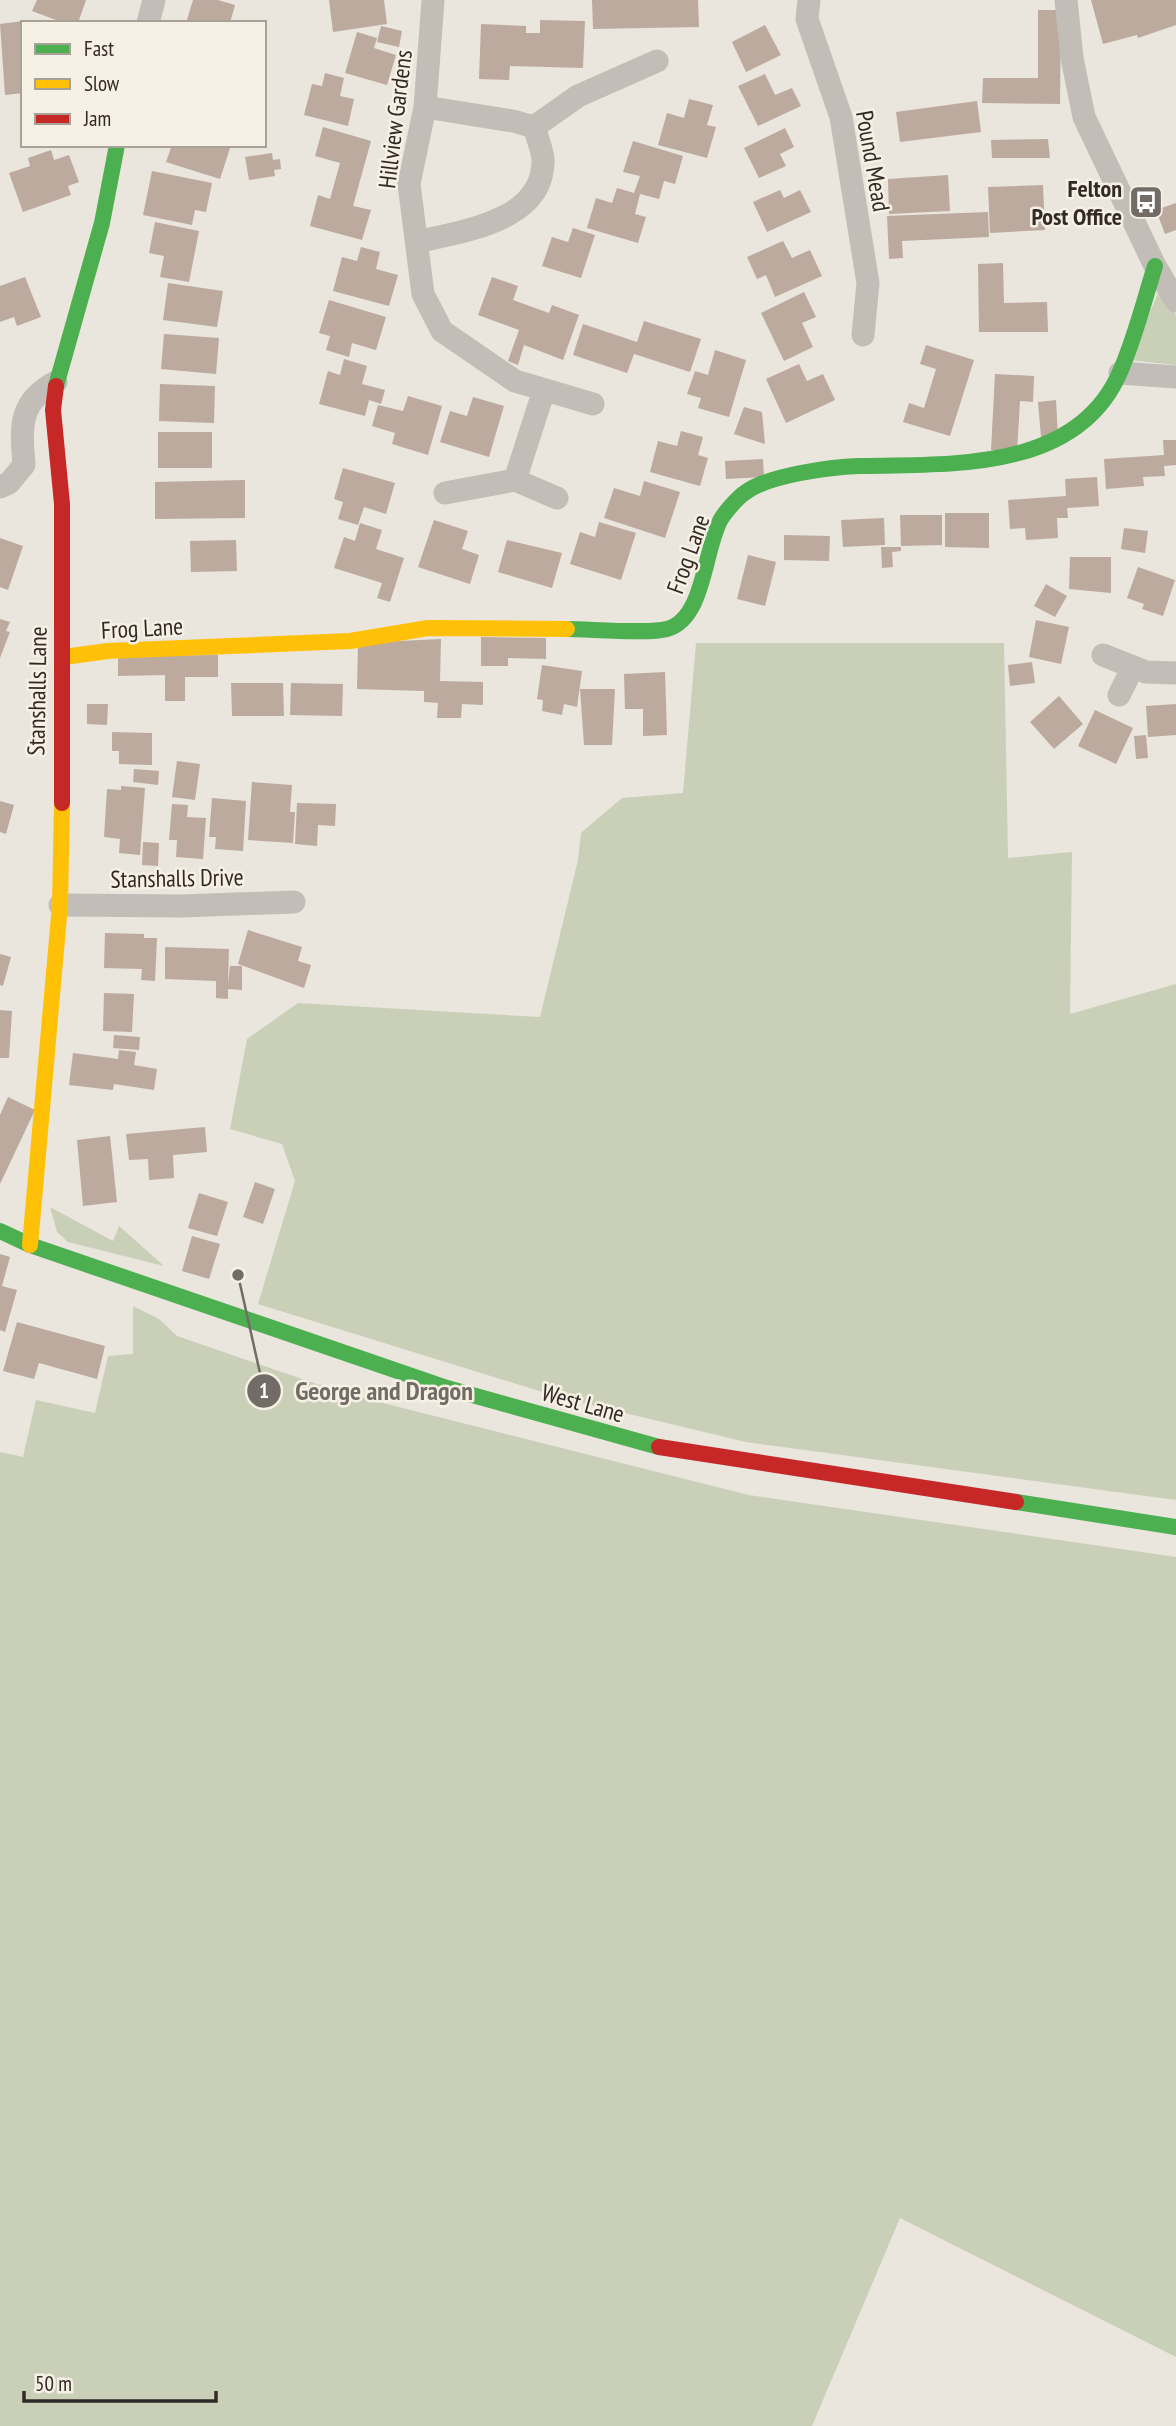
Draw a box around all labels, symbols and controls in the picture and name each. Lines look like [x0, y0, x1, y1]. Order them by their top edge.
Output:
legend [21, 21, 266, 147]
text: Fast [84, 35, 114, 62]
street label: Hillview Gardens [371, 48, 419, 190]
text: Slow [84, 70, 120, 97]
text: Jam [83, 105, 111, 132]
street label: Pound Mead [849, 108, 897, 214]
place label: Felton Post Office [1031, 173, 1122, 232]
bus stop icon: Felton Post Office [1127, 183, 1165, 221]
street label: Frog Lane [659, 510, 717, 598]
street label: Frog Lane [100, 610, 184, 646]
street label: Stanshalls Lane [20, 626, 54, 756]
street label: Stanshalls Drive [110, 861, 244, 895]
callout: George and Dragon [246, 1367, 487, 1414]
text: George and Dragon [295, 1374, 473, 1407]
street label: West Lane [538, 1376, 628, 1430]
text: 1 [259, 1377, 269, 1404]
scale bar [24, 2360, 217, 2404]
text: 50 m [35, 2370, 72, 2397]

